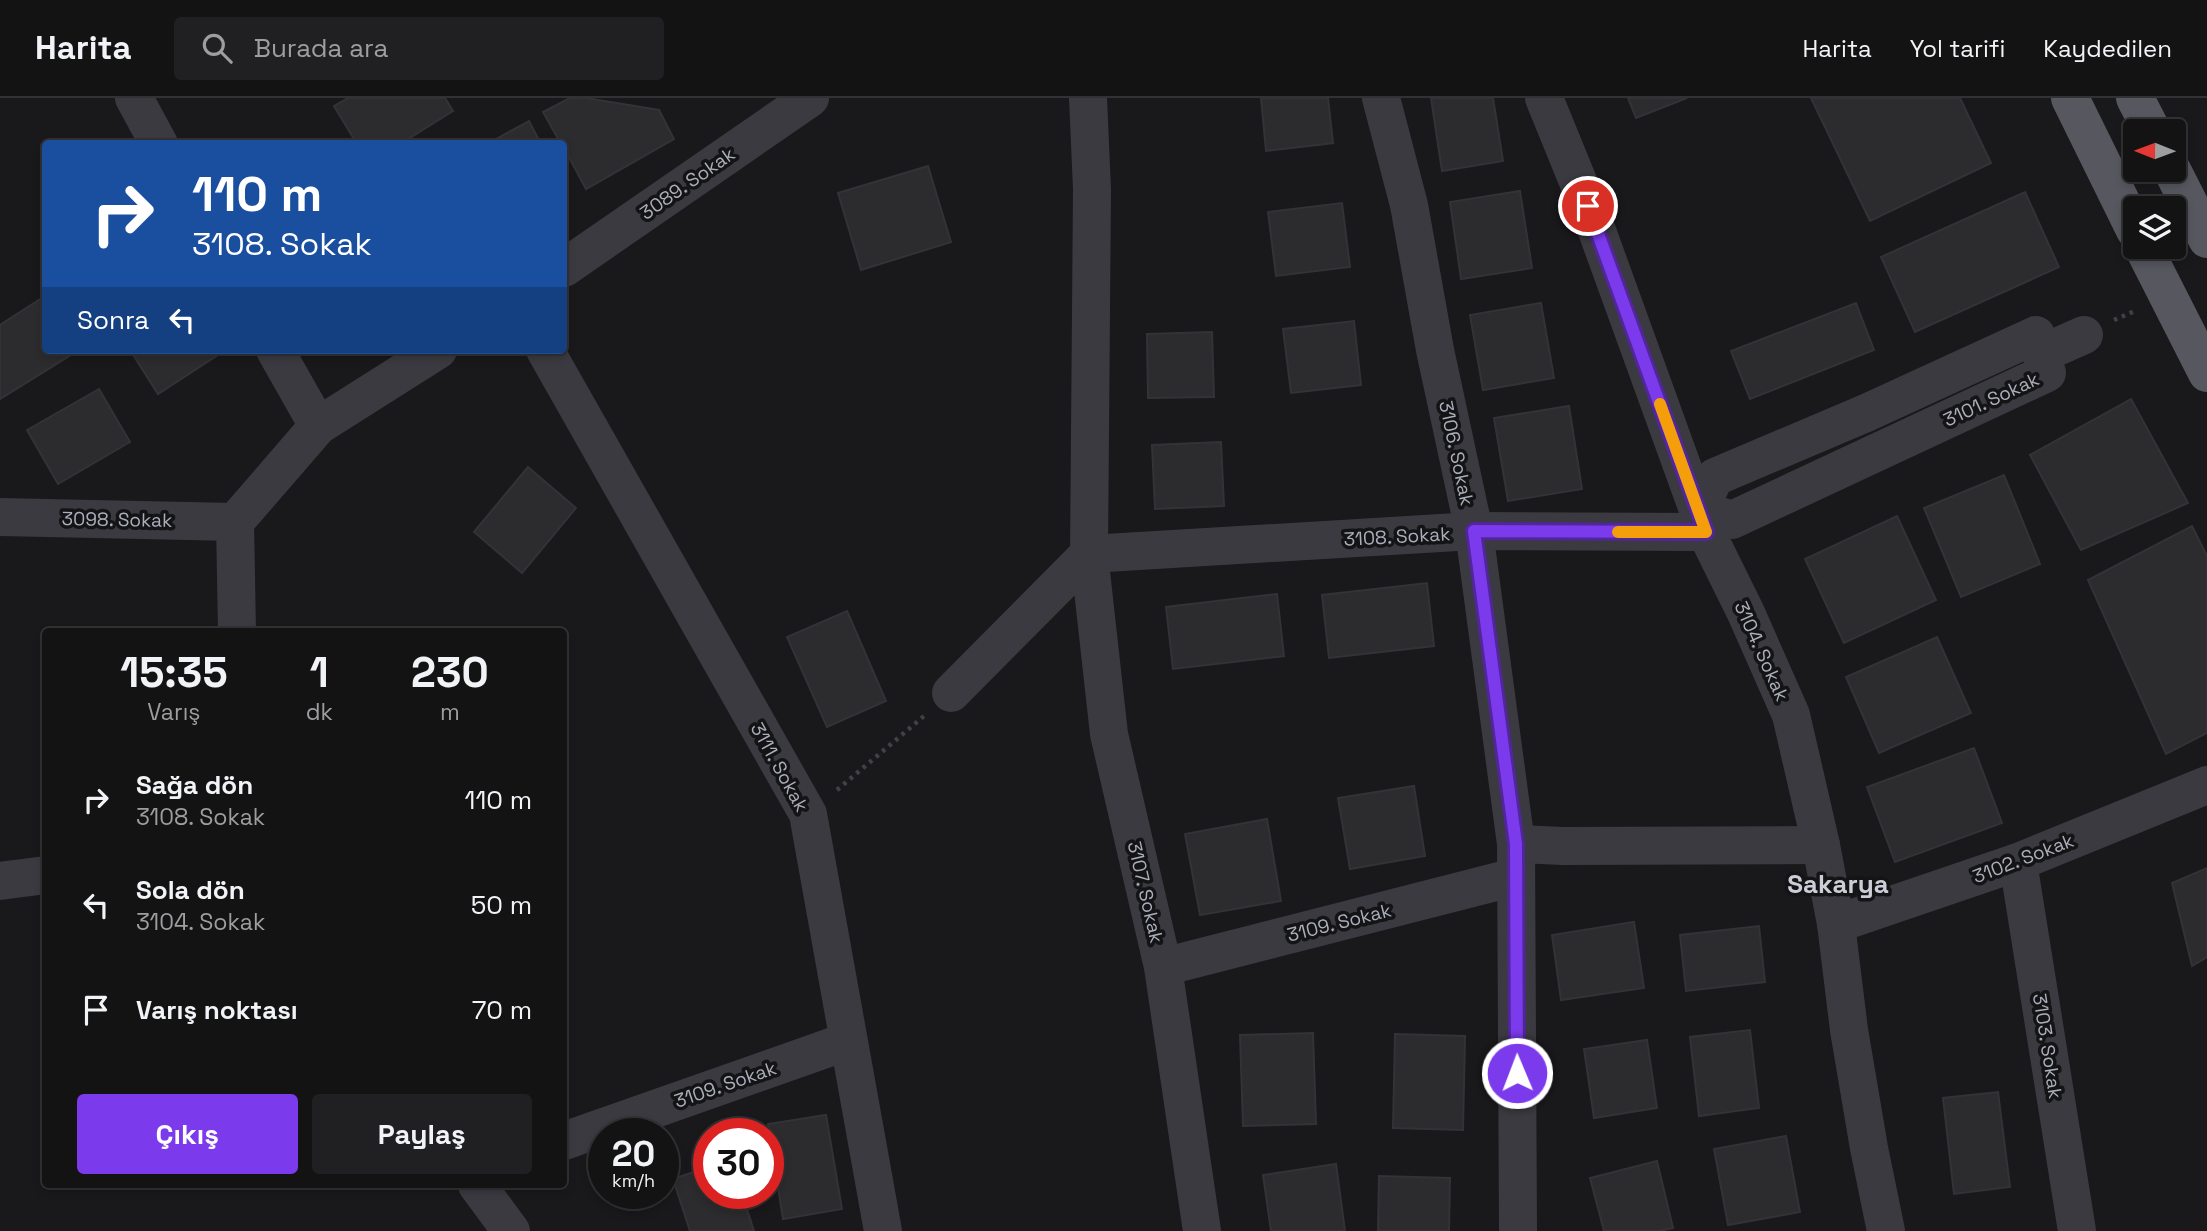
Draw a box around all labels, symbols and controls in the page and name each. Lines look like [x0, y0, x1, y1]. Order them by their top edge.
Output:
search box [174, 17, 664, 80]
text: Harita [35, 27, 132, 69]
icon: search [198, 29, 236, 67]
text: Burada ara [254, 31, 388, 65]
text: Harita [1802, 33, 1872, 64]
text: Yol tarifi [1910, 33, 2005, 64]
text: Kaydedilen [2043, 33, 2172, 64]
north arrow [2123, 119, 2186, 182]
map controls [2123, 119, 2186, 259]
street label: 3089. Sokak [635, 141, 740, 225]
text: 110 m [192, 163, 322, 225]
icon: right [77, 168, 168, 259]
pin [1558, 176, 1618, 236]
icon: arrive [1569, 187, 1607, 225]
button: layers [2123, 196, 2186, 259]
text: 3108. Sokak [192, 224, 372, 264]
icon: left [163, 301, 201, 339]
text: Sonra [77, 303, 149, 337]
street label: 3101. Sokak [1939, 366, 2043, 433]
street label: 3106. Sokak [1433, 398, 1480, 508]
street label: 3098. Sokak [61, 506, 173, 533]
street label: 3108. Sokak [1343, 521, 1451, 552]
street label: 3104. Sokak [1728, 597, 1795, 705]
text: 15:35 [120, 646, 228, 699]
text: 1 [310, 646, 329, 699]
text: 230 [411, 646, 489, 699]
text: Varış [147, 697, 200, 727]
text: dk [306, 697, 333, 727]
text: m [440, 697, 460, 727]
street label: 3111. Sokak [745, 718, 814, 816]
text: Sağa dön [136, 768, 253, 802]
icon: right [77, 781, 115, 819]
text: 110 m [465, 783, 532, 817]
text: 3108. Sokak [136, 802, 265, 832]
street label: 3102. Sokak [1969, 828, 2077, 889]
street label: 3107. Sokak [1122, 839, 1169, 946]
district label: Sakarya [1787, 867, 1889, 901]
text: Sola dön [136, 873, 245, 907]
icon: left [77, 886, 115, 924]
text: 50 m [471, 888, 532, 922]
street label: 3109. Sokak [1284, 897, 1394, 947]
text: 3104. Sokak [136, 907, 265, 937]
icon: arrive [77, 991, 115, 1029]
street label: 3103. Sokak [2027, 992, 2068, 1101]
text: Varış noktası [136, 993, 298, 1027]
text: 70 m [472, 993, 532, 1027]
position arrow [1480, 1036, 1554, 1110]
street label: 3109. Sokak [671, 1055, 780, 1114]
button: Çıkış [77, 1094, 298, 1174]
button: Paylaş [312, 1094, 532, 1174]
speed limit sign: 30 [693, 1118, 784, 1209]
text: 20 [612, 1132, 655, 1176]
text: km/h [612, 1169, 655, 1192]

